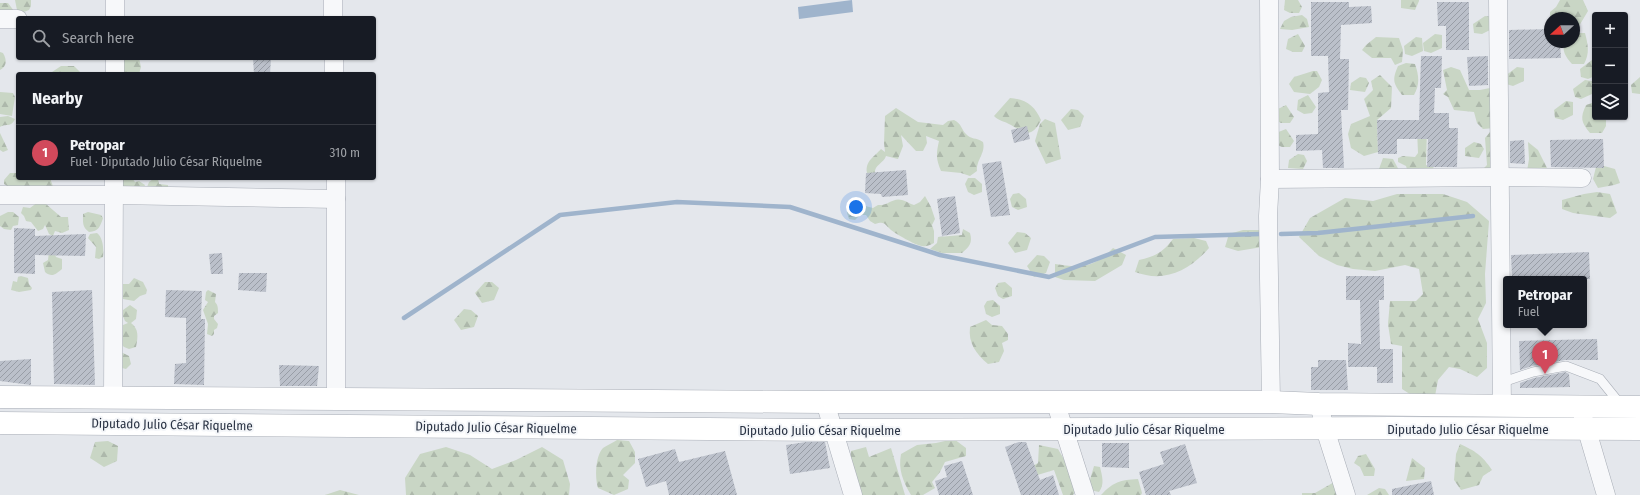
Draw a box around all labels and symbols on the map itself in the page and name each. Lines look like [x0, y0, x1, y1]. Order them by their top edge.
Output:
north arrow [1544, 12, 1580, 48]
your location [846, 197, 866, 217]
pin: 1 [1532, 341, 1558, 374]
street label: Diputado Julio César Riquelme [91, 416, 253, 433]
street label: Diputado Julio César Riquelme [415, 419, 577, 436]
street label: Diputado Julio César Riquelme [1063, 422, 1225, 437]
street label: Diputado Julio César Riquelme [1387, 422, 1549, 437]
street label: Diputado Julio César Riquelme [739, 423, 901, 438]

